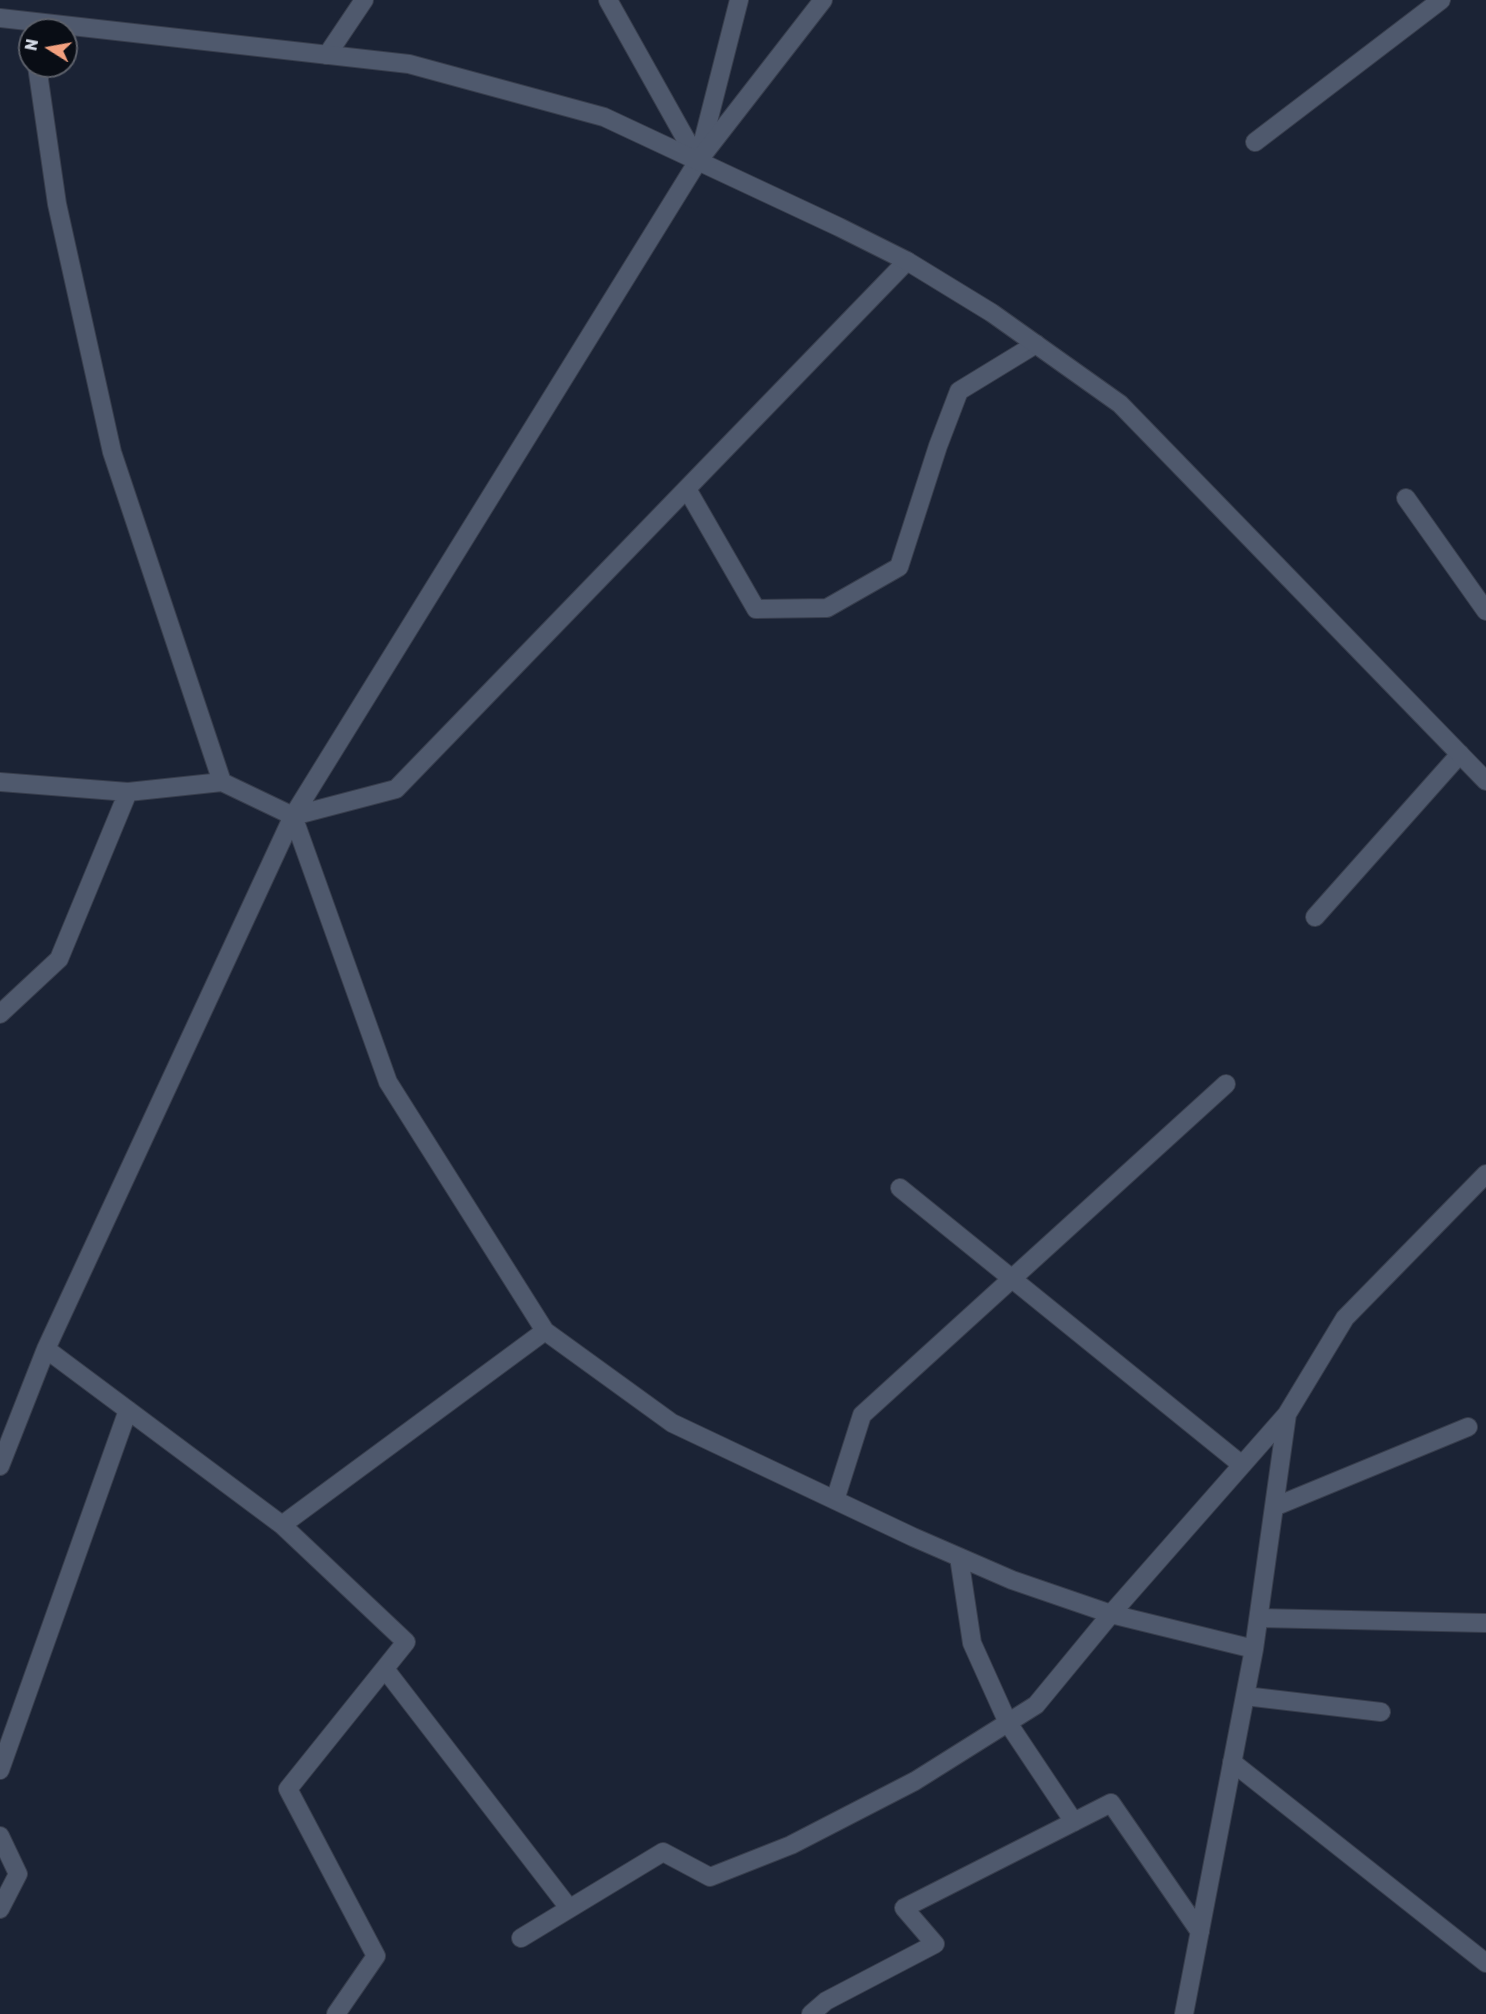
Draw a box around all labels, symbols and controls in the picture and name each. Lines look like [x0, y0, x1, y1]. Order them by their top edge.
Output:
north arrow [18, 18, 78, 78]
text: N [21, 37, 42, 52]

